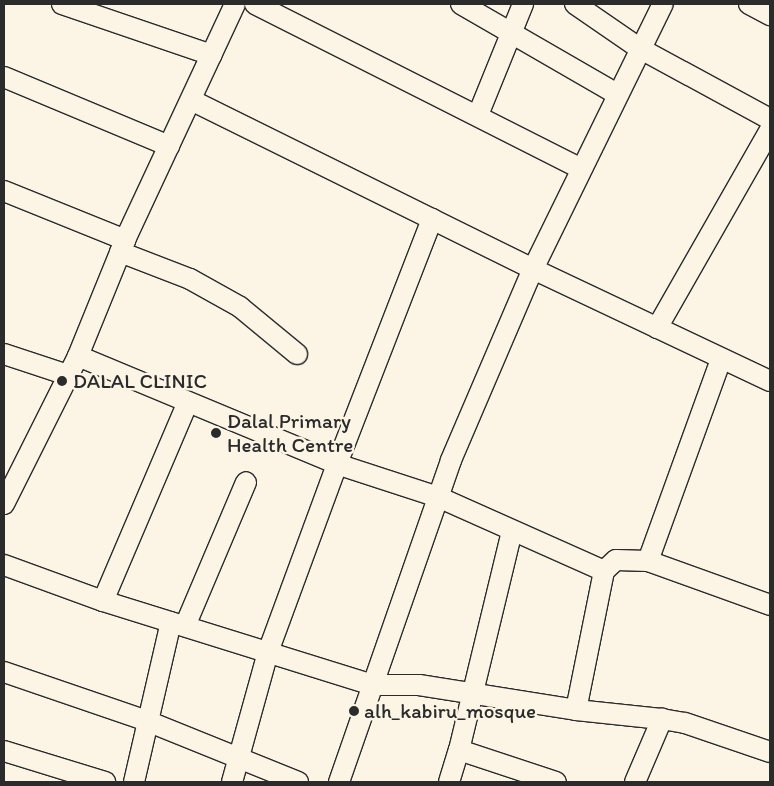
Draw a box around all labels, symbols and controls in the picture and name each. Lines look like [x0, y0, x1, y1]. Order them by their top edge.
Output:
place label: DALAL CLINIC [73, 368, 205, 394]
marker: DALAL CLINIC [55, 374, 69, 388]
place label: Dalal Primary Health Centre [227, 408, 353, 458]
marker: Dalal Primary Health Centre [209, 426, 223, 440]
place label: alh_kabiru_mosque [364, 698, 536, 724]
marker: alh_kabiru_mosque [348, 705, 360, 717]

